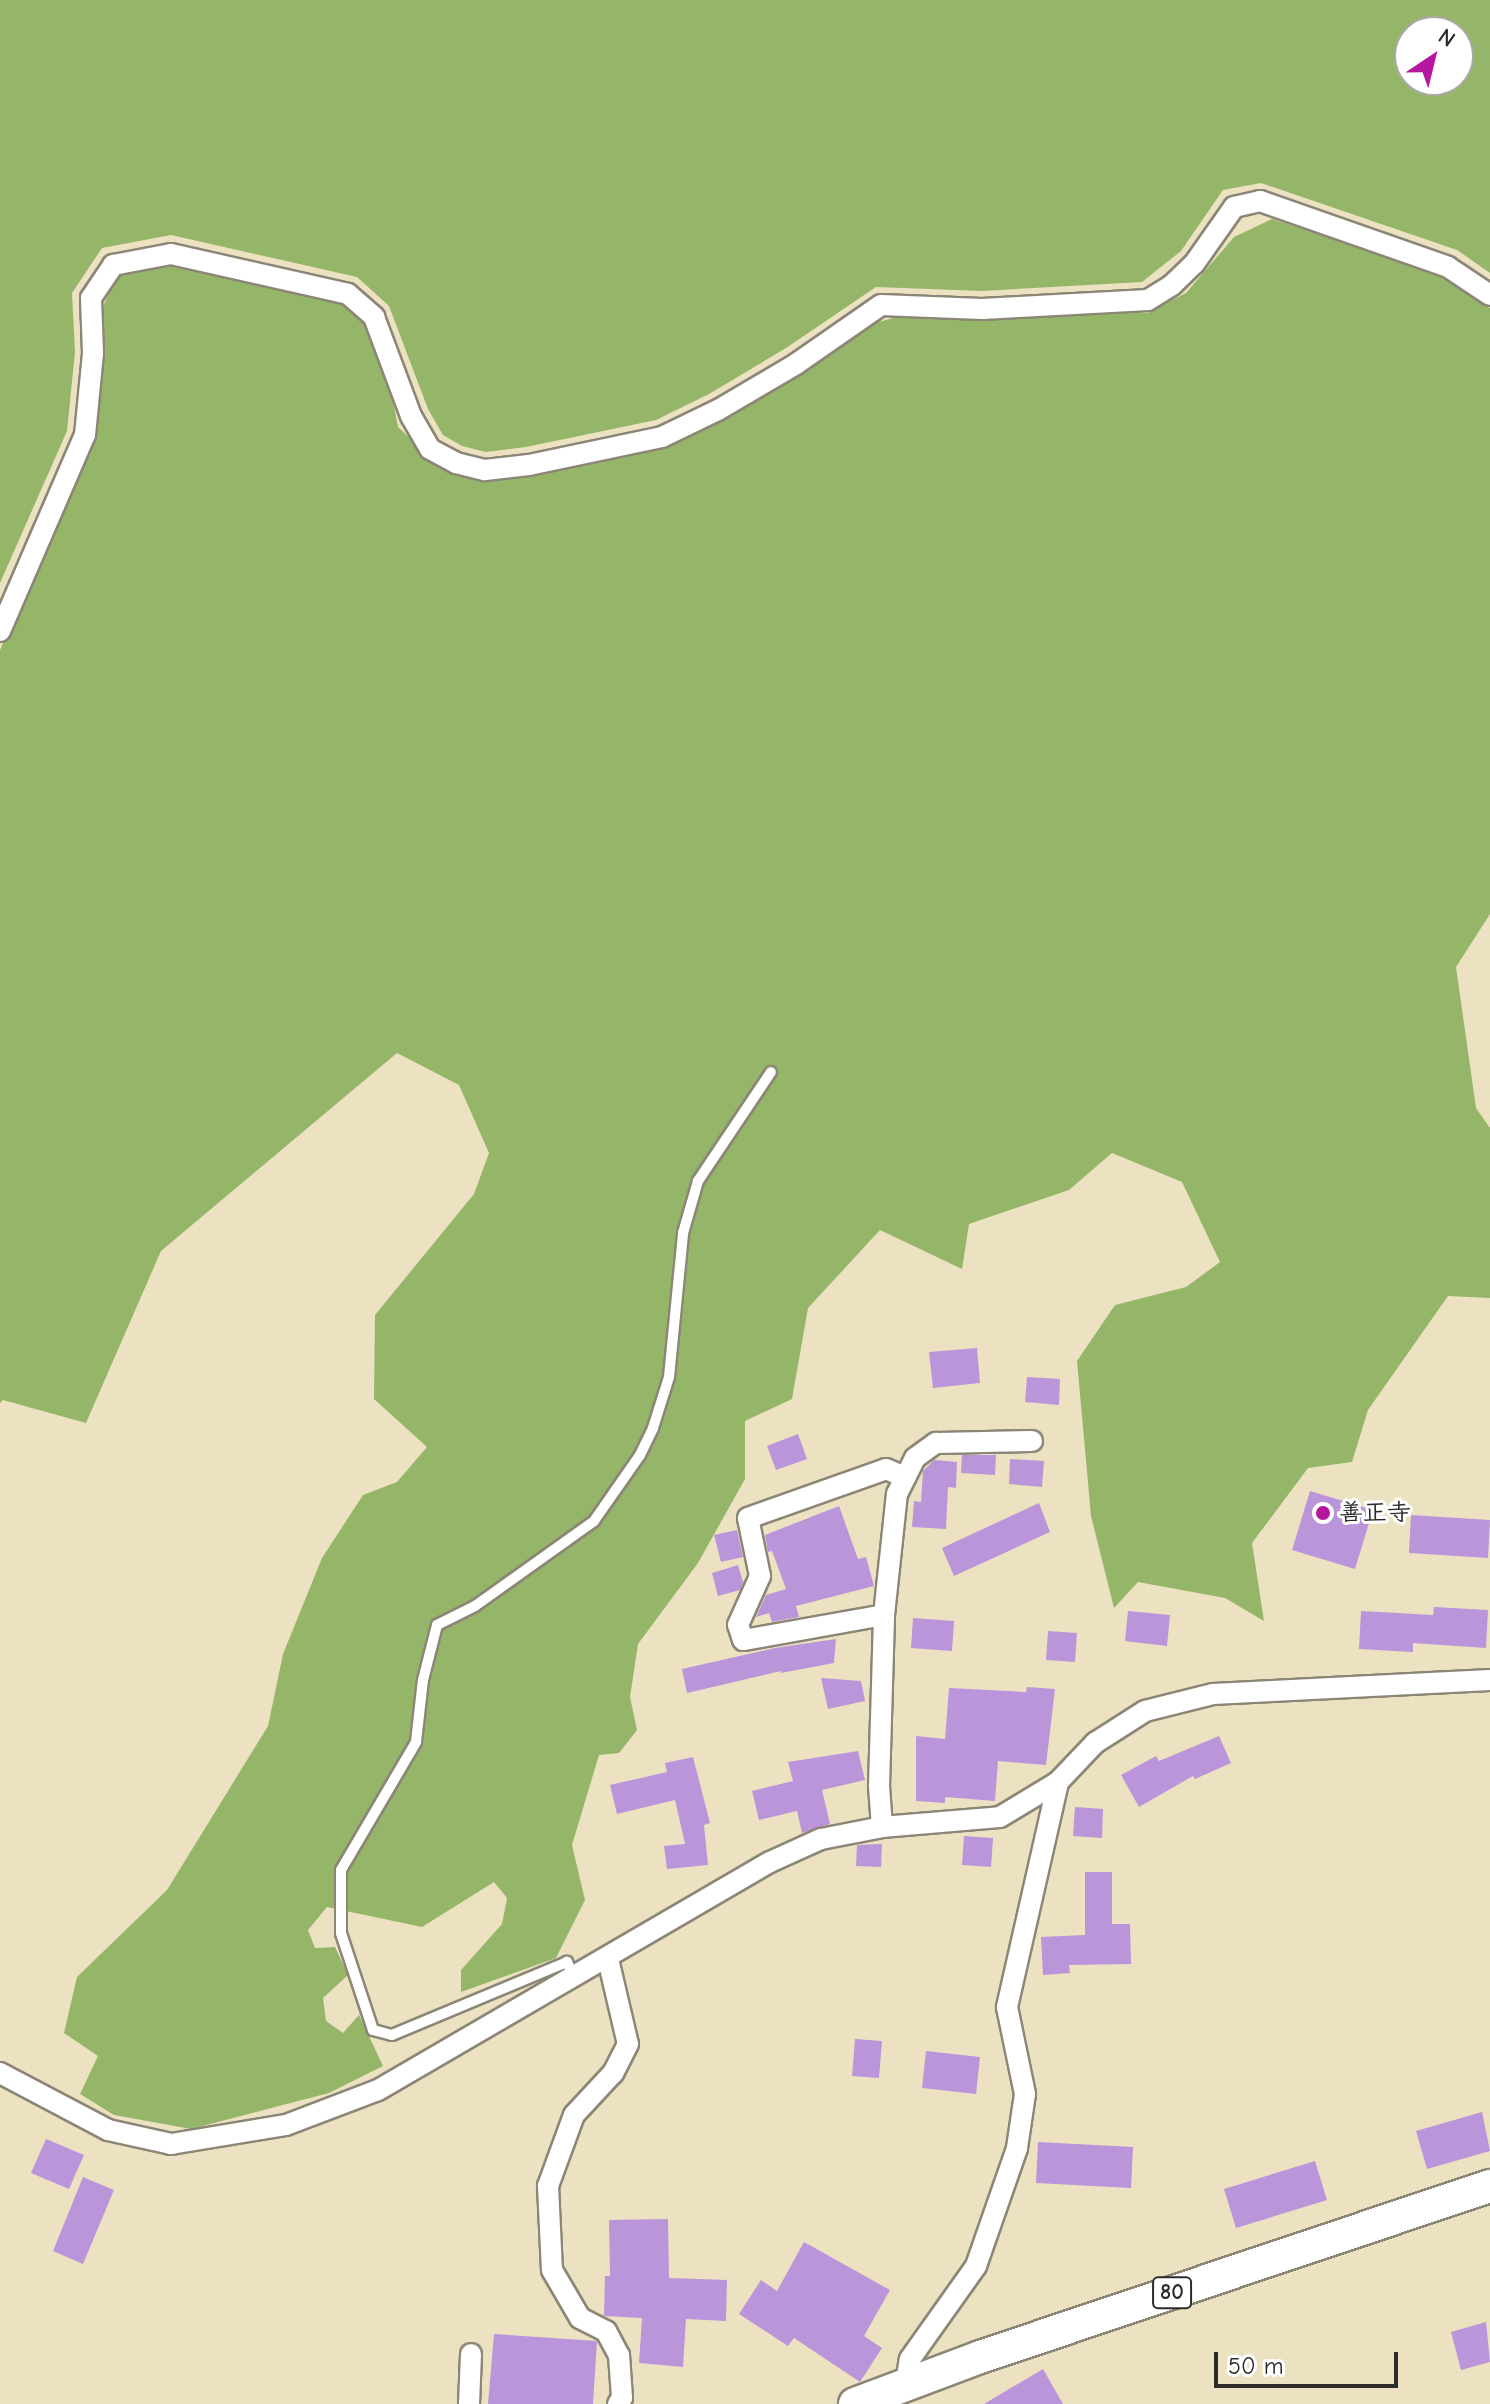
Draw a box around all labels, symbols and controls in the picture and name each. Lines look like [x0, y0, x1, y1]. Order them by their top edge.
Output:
north arrow [1394, 16, 1474, 96]
text: N [1433, 23, 1460, 53]
place label: 善正寺 [1339, 1499, 1411, 1527]
marker: 善正寺 [1314, 1504, 1332, 1522]
road number: 80 [1152, 2275, 1192, 2311]
scale bar [1218, 2336, 1402, 2386]
text: 50 m [1228, 2352, 1284, 2380]

